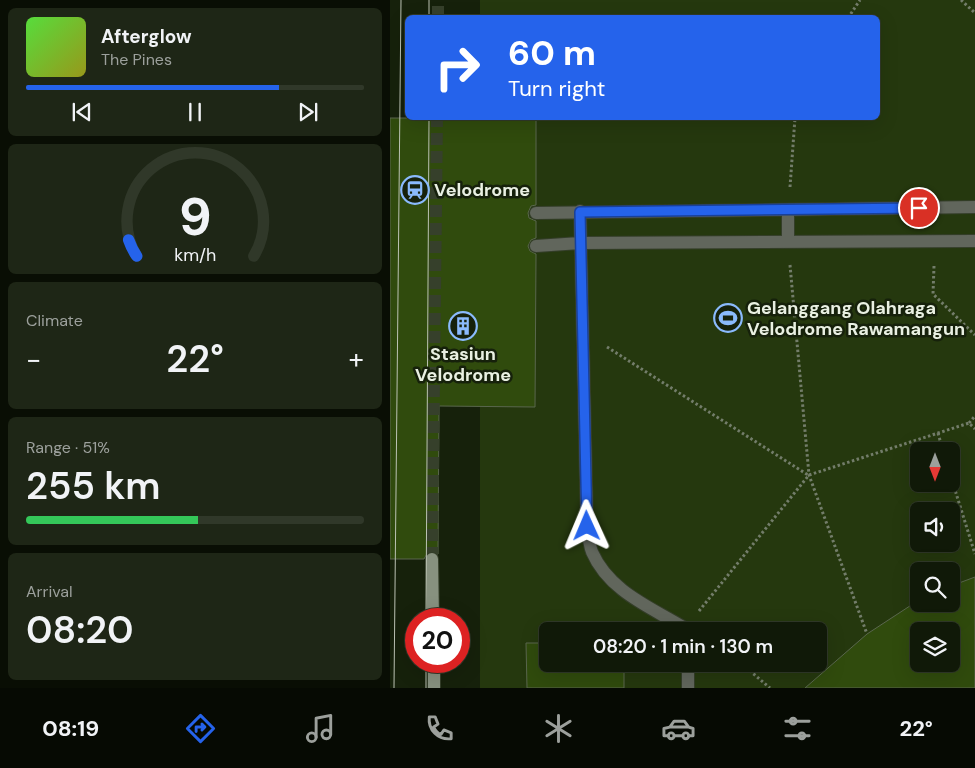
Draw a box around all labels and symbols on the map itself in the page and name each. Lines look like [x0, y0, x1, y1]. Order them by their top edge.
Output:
station icon: Velodrome [400, 175, 430, 205]
place label: Velodrome [434, 178, 530, 202]
pin [898, 187, 940, 229]
place label: Gelanggang Olahraga Velodrome Rawamangun [747, 296, 965, 341]
sports icon: Gelanggang Olahraga Velodrome Rawamangun [713, 303, 743, 333]
building icon: Stasiun Velodrome [448, 311, 478, 341]
place label: Stasiun Velodrome [415, 342, 511, 387]
north arrow [910, 442, 960, 492]
position arrow [560, 499, 612, 551]
speed limit sign: 20 [405, 608, 470, 673]

